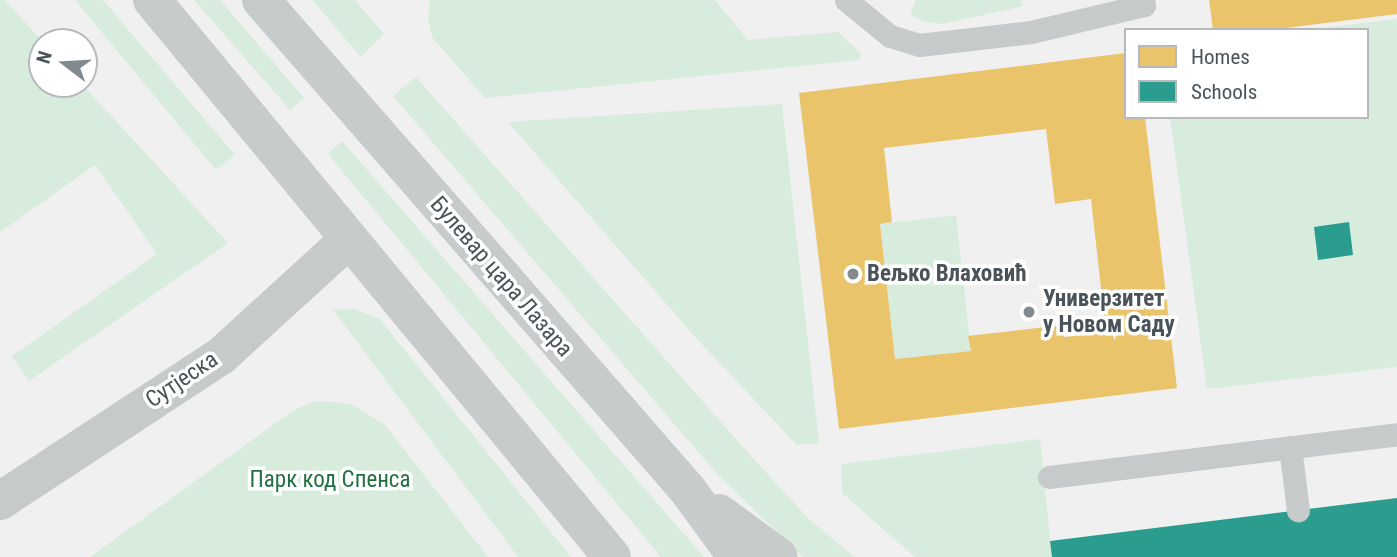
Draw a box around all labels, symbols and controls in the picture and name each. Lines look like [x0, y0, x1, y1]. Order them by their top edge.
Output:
north arrow [28, 28, 98, 98]
legend [1124, 28, 1369, 119]
text: Homes [1191, 45, 1250, 69]
text: N [32, 48, 57, 66]
text: Schools [1191, 80, 1257, 104]
street label: Булевар цара Лазара [424, 191, 578, 363]
place label: Вељко Влаховић [867, 260, 1027, 288]
marker: Вељко Влаховић [845, 266, 861, 282]
place label: Универзитет у Новом Саду [1043, 285, 1175, 339]
marker: Универзитет у Новом Саду [1021, 304, 1037, 320]
street label: Сутјеска [141, 346, 223, 414]
park label: Парк код Спенса [250, 466, 410, 494]

